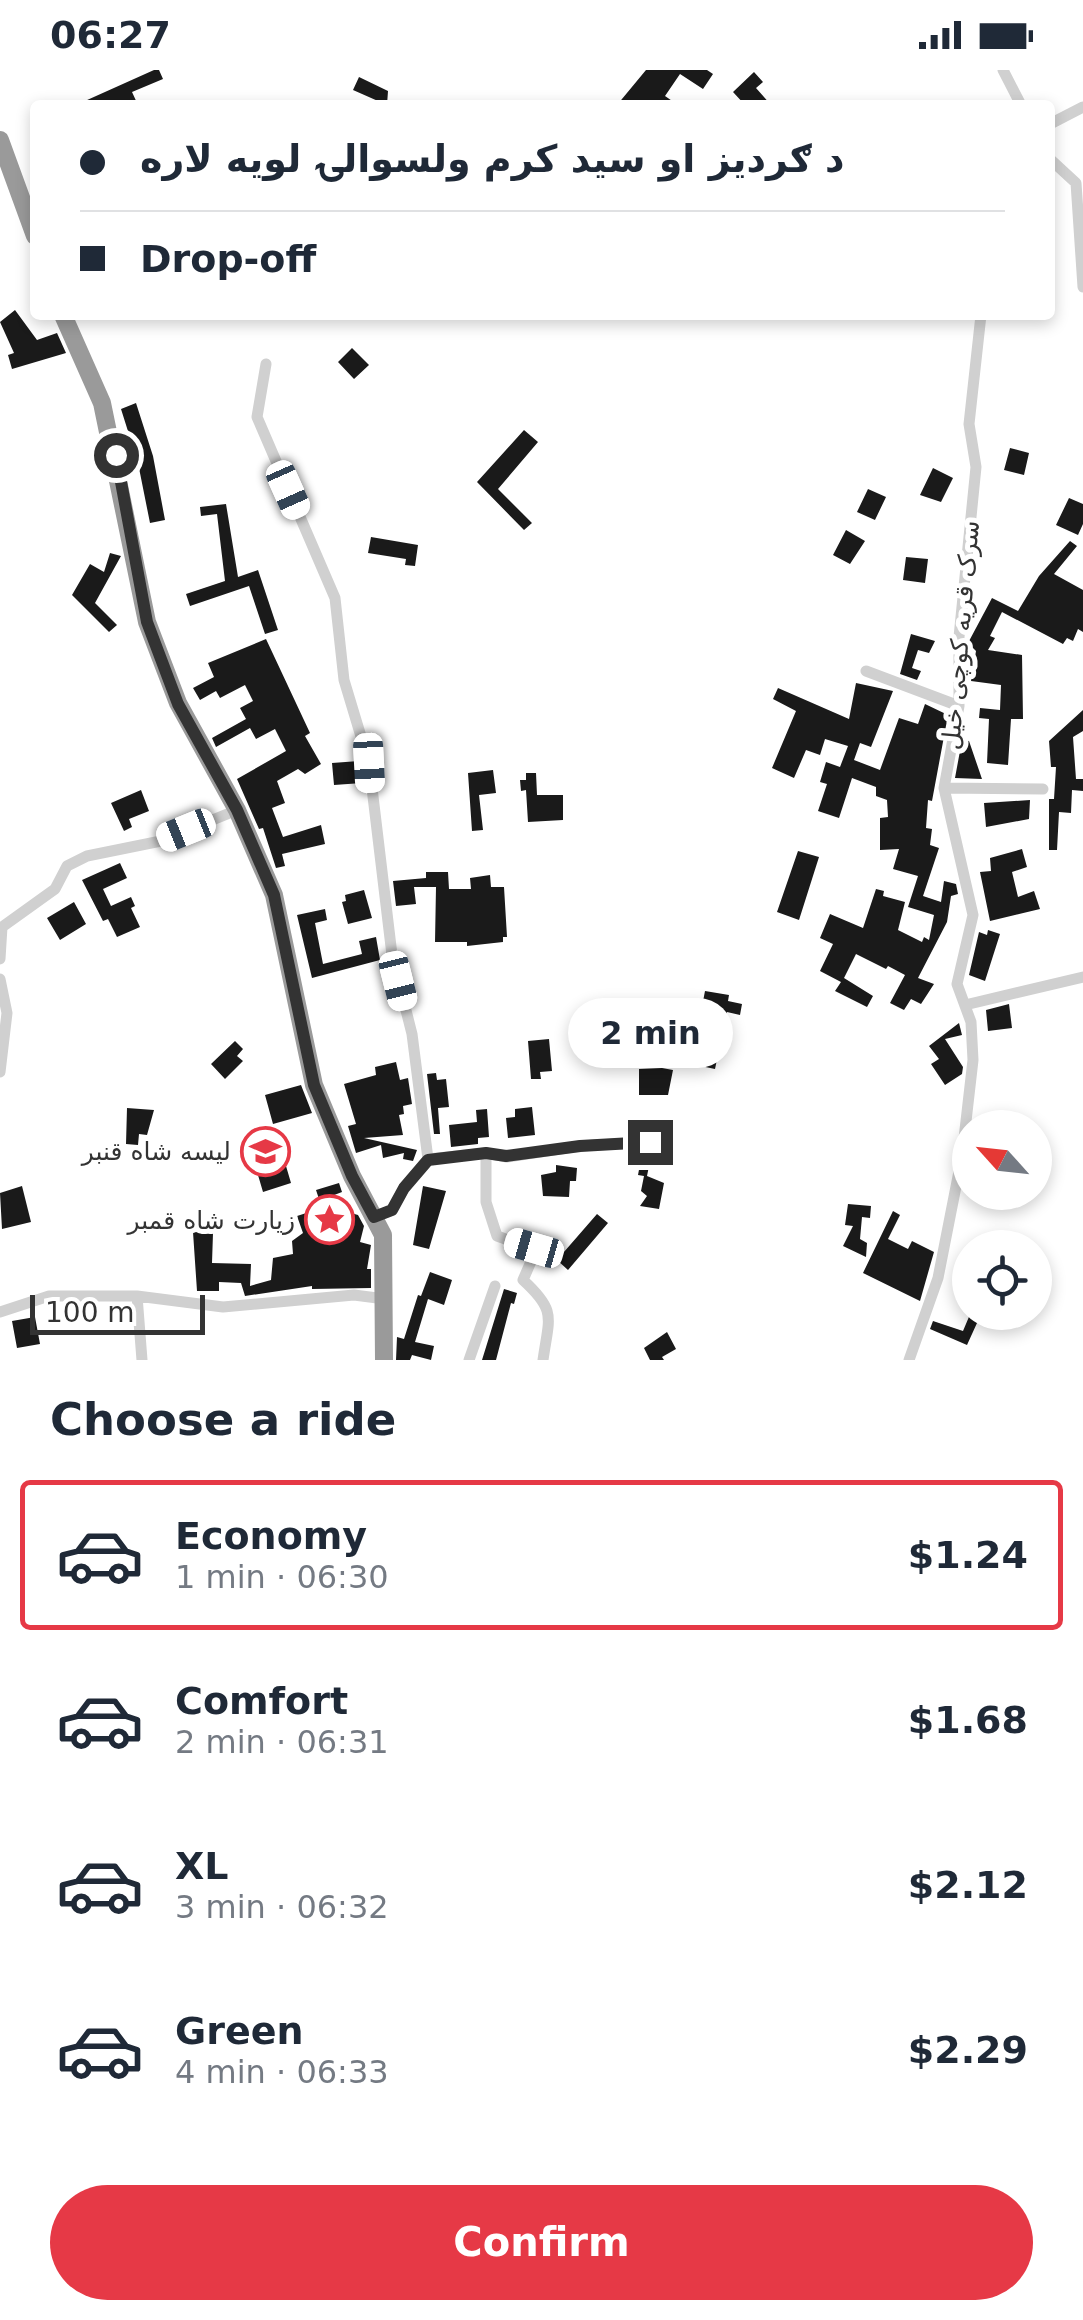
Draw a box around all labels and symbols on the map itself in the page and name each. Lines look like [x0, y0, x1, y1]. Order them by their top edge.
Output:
route start [94, 433, 139, 478]
car [262, 456, 314, 524]
street label: سرک قریه کوچی خیل [936, 519, 985, 751]
car [352, 732, 386, 794]
car [153, 805, 219, 855]
car [376, 948, 420, 1014]
callout: 2 min [568, 997, 732, 1067]
north arrow [952, 1110, 1052, 1210]
route end [628, 1120, 673, 1165]
school or university icon: لیسه شاه قنبر [240, 1125, 292, 1177]
place label: لیسه شاه قنبر [80, 1137, 231, 1166]
place icon: زیارت شاه قمبر [304, 1194, 356, 1246]
place label: زیارت شاه قمبر [125, 1206, 295, 1235]
car [501, 1225, 567, 1271]
scale bar [30, 1290, 205, 1334]

